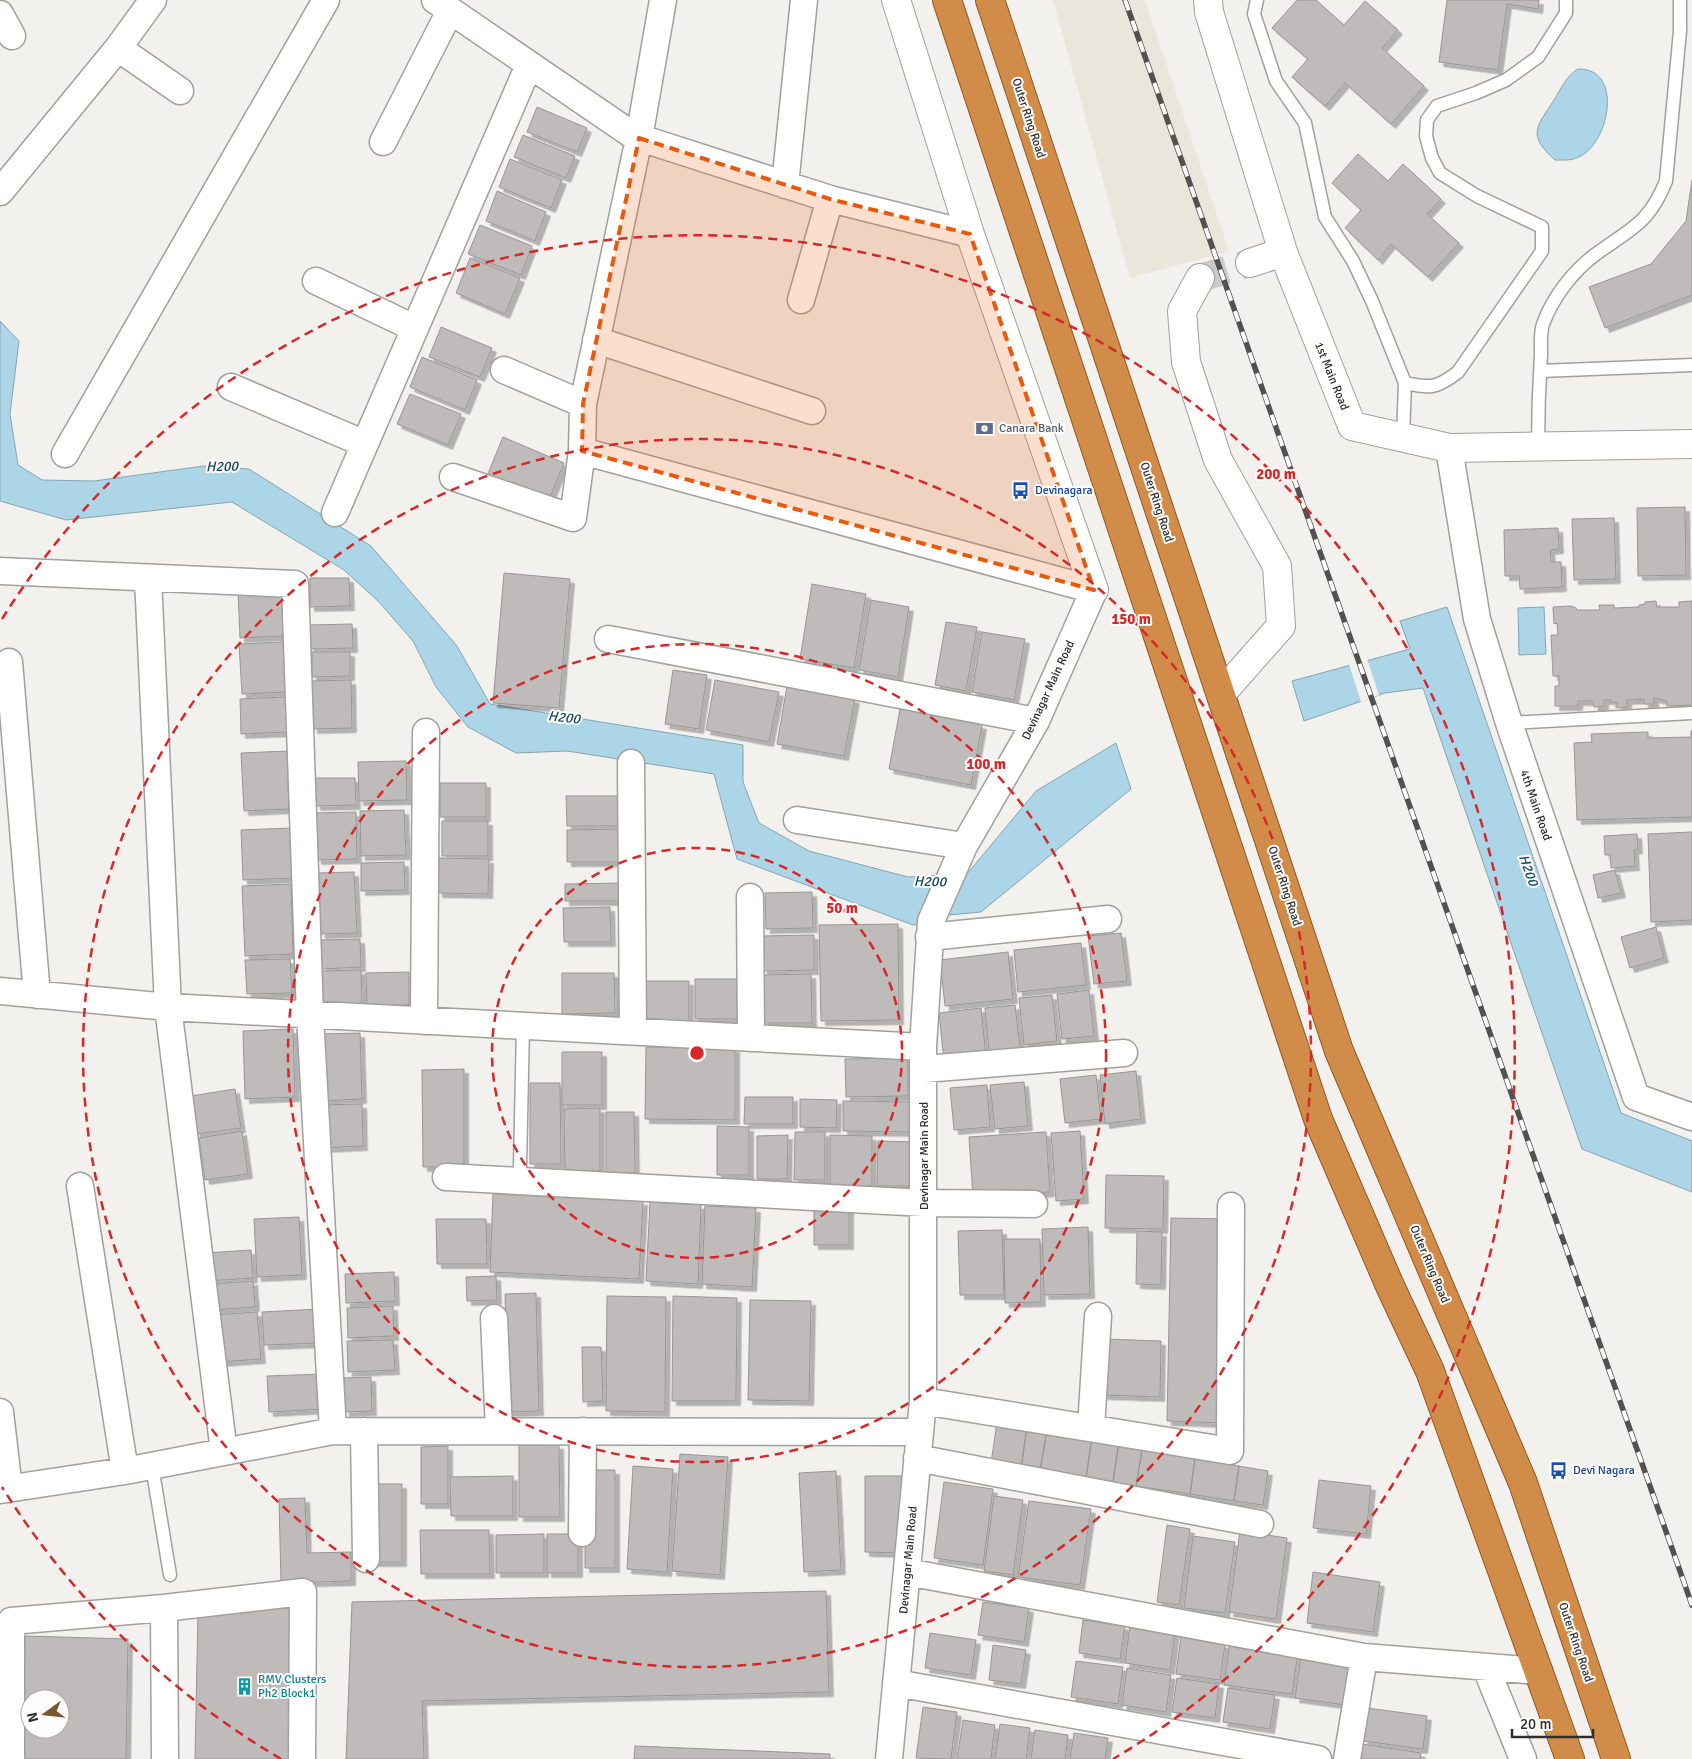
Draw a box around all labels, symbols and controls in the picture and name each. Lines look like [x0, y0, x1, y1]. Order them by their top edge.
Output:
street label: Outer Ring Road [1009, 76, 1049, 160]
street label: 1st Main Road [1311, 340, 1352, 413]
bank icon: Canara Bank [975, 418, 995, 438]
place label: Canara Bank [999, 421, 1064, 436]
water label: H200 [206, 458, 240, 475]
street label: Outer Ring Road [1137, 460, 1177, 544]
text: 200 m [1256, 465, 1296, 483]
bus stop icon: Devinagara [1011, 480, 1031, 500]
place label: Devinagara [1035, 483, 1093, 498]
text: 150 m [1111, 610, 1151, 628]
street label: Devinagar Main Road [1019, 638, 1078, 742]
water label: H200 [547, 707, 582, 728]
text: 100 m [966, 755, 1006, 773]
street label: 4th Main Road [1516, 768, 1555, 842]
street label: Outer Ring Road [1265, 844, 1305, 928]
water label: H200 [1515, 852, 1543, 890]
water label: H200 [914, 873, 948, 890]
text: 50 m [826, 899, 858, 917]
centre of rings [688, 1044, 706, 1062]
street label: Devinagar Main Road [917, 1102, 932, 1210]
street label: Outer Ring Road [1406, 1223, 1453, 1305]
bus stop icon: Devi Nagara [1549, 1460, 1569, 1480]
place label: Devi Nagara [1573, 1463, 1635, 1478]
street label: Devinagar Main Road [896, 1506, 921, 1615]
street label: Outer Ring Road [1555, 1600, 1596, 1684]
place label: RMV Clusters Ph2 Block1 [258, 1672, 326, 1701]
building icon: RMV Clusters Ph2 Block1 [234, 1676, 254, 1696]
north arrow [20, 1689, 70, 1739]
scale bar [1512, 1706, 1593, 1738]
text: N [23, 1710, 42, 1724]
text: 20 m [1520, 1715, 1551, 1733]

